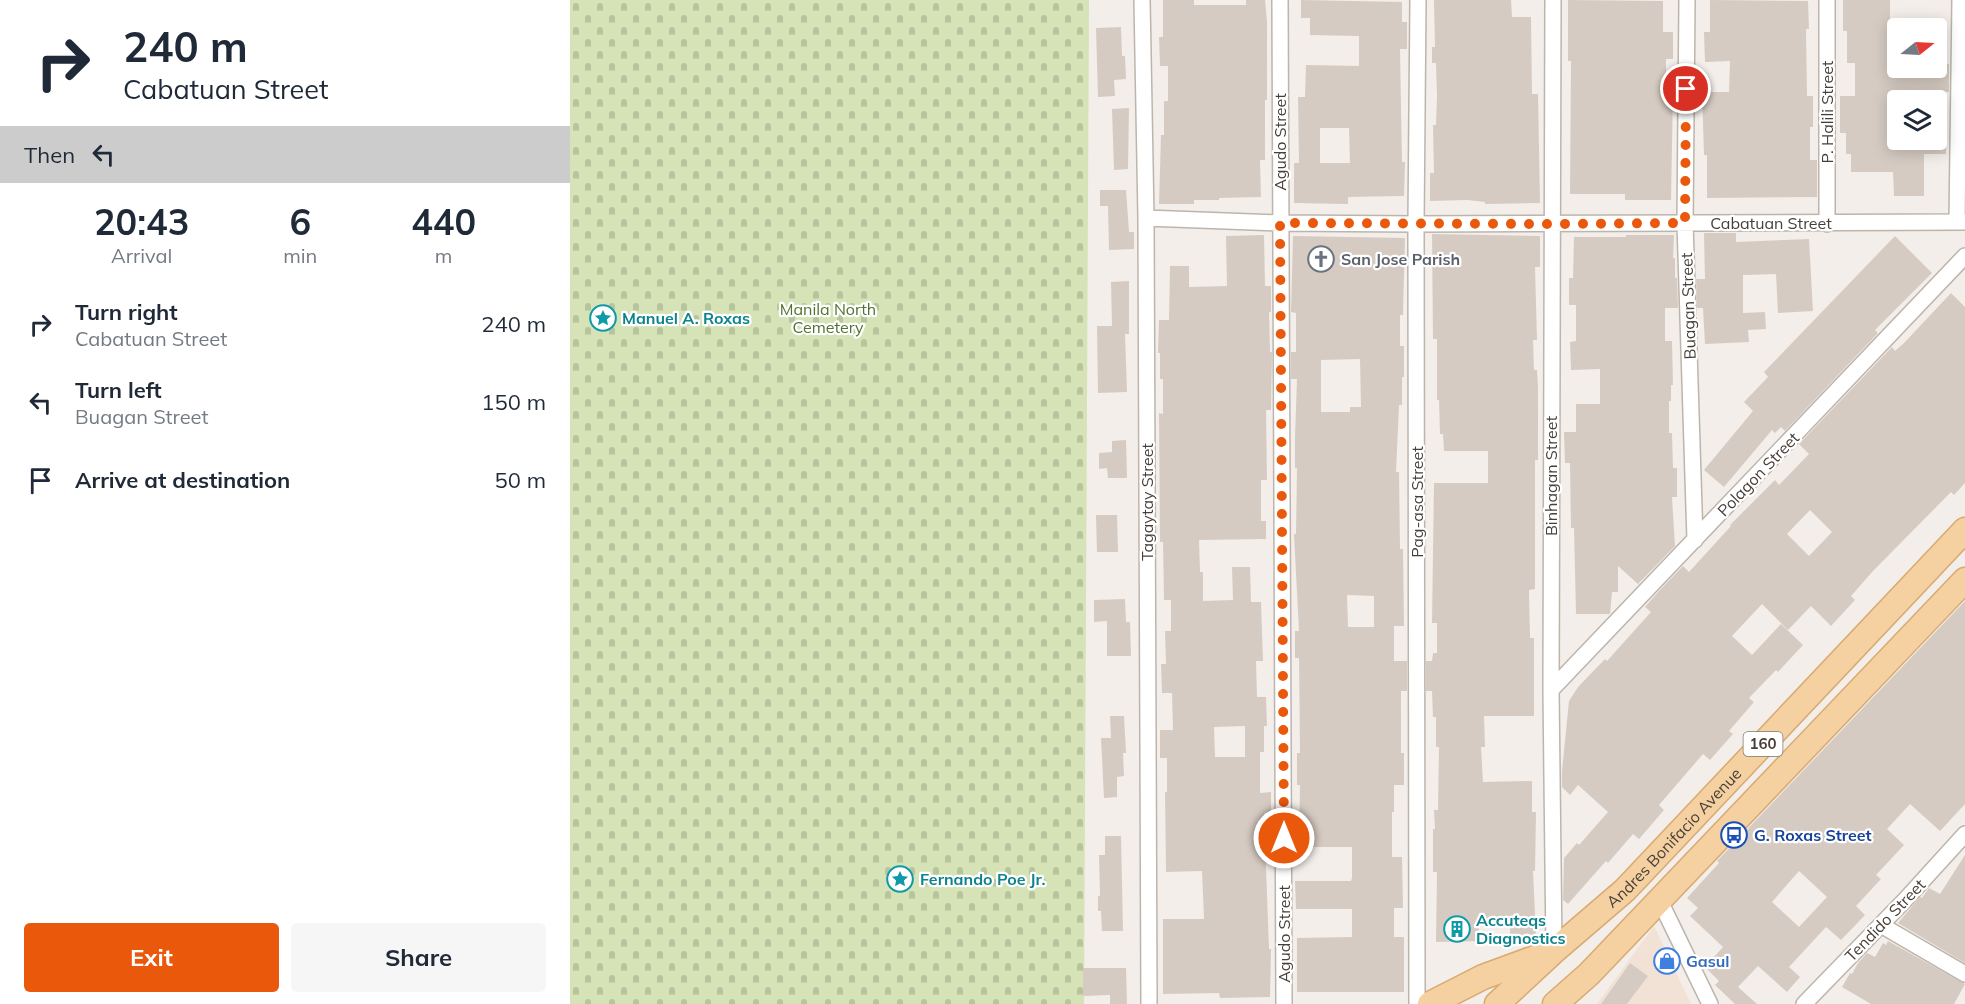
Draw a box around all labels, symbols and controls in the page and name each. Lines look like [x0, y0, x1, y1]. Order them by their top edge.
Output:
north arrow [1887, 18, 1947, 78]
map controls [1887, 18, 1947, 150]
text: 240 m [123, 20, 248, 73]
icon: right [24, 24, 102, 102]
street label: P. Halili Street [1817, 60, 1837, 163]
pin [1660, 63, 1711, 114]
text: Cabatuan Street [123, 72, 328, 106]
icon: arrive [1669, 72, 1702, 105]
button: layers [1887, 90, 1947, 150]
street label: Agudo Street [1270, 93, 1290, 191]
icon: left [87, 138, 120, 171]
text: Then [24, 141, 75, 169]
text: 20:43 [94, 199, 189, 244]
text: 6 [289, 199, 311, 244]
text: 440 [411, 199, 476, 244]
street label: Cabatuan Street [1710, 213, 1832, 233]
text: Arrival [111, 243, 172, 268]
text: min [283, 243, 317, 268]
text: m [435, 243, 452, 268]
church icon: San Jose Parish [1306, 244, 1336, 274]
place label: San Jose Parish [1341, 249, 1460, 269]
street label: Buagan Street [1676, 252, 1700, 360]
text: Turn right [75, 298, 178, 326]
park label: Manila North Cemetery [780, 299, 876, 337]
place icon: Manuel A. Roxas [588, 303, 618, 333]
icon: right [24, 308, 57, 341]
place label: Manuel A. Roxas [622, 308, 750, 328]
text: 240 m [481, 310, 546, 338]
text: Cabatuan Street [75, 326, 227, 351]
text: Turn left [75, 376, 162, 404]
icon: left [24, 386, 57, 419]
text: 150 m [481, 388, 546, 416]
text: Buagan Street [75, 404, 208, 429]
street label: Binhagan Street [1541, 416, 1561, 536]
street label: Polagon Street [1713, 427, 1803, 520]
street label: Tagaytay Street [1137, 443, 1157, 561]
street label: Pag-asa Street [1407, 446, 1427, 558]
icon: arrive [24, 464, 57, 497]
text: Arrive at destination [75, 466, 290, 494]
text: 50 m [495, 466, 546, 494]
road number: 160 [1744, 732, 1782, 756]
street label: Andres Bonifacio Avenue [1602, 763, 1745, 912]
position arrow [1252, 806, 1316, 870]
bus stop icon: G. Roxas Street [1719, 820, 1749, 850]
place label: G. Roxas Street [1754, 825, 1872, 845]
place icon: Fernando Poe Jr. [885, 864, 915, 894]
place label: Fernando Poe Jr. [920, 869, 1046, 889]
street label: Tendido Street [1841, 874, 1930, 965]
street label: Agudo Street [1274, 885, 1294, 983]
place label: Accuteqs Diagnostics [1476, 910, 1566, 948]
building icon: Accuteqs Diagnostics [1442, 914, 1472, 944]
button: Exit [24, 923, 279, 992]
button: Share [291, 923, 546, 992]
shop icon: Gasul [1652, 946, 1682, 976]
place label: Gasul [1686, 951, 1730, 971]

